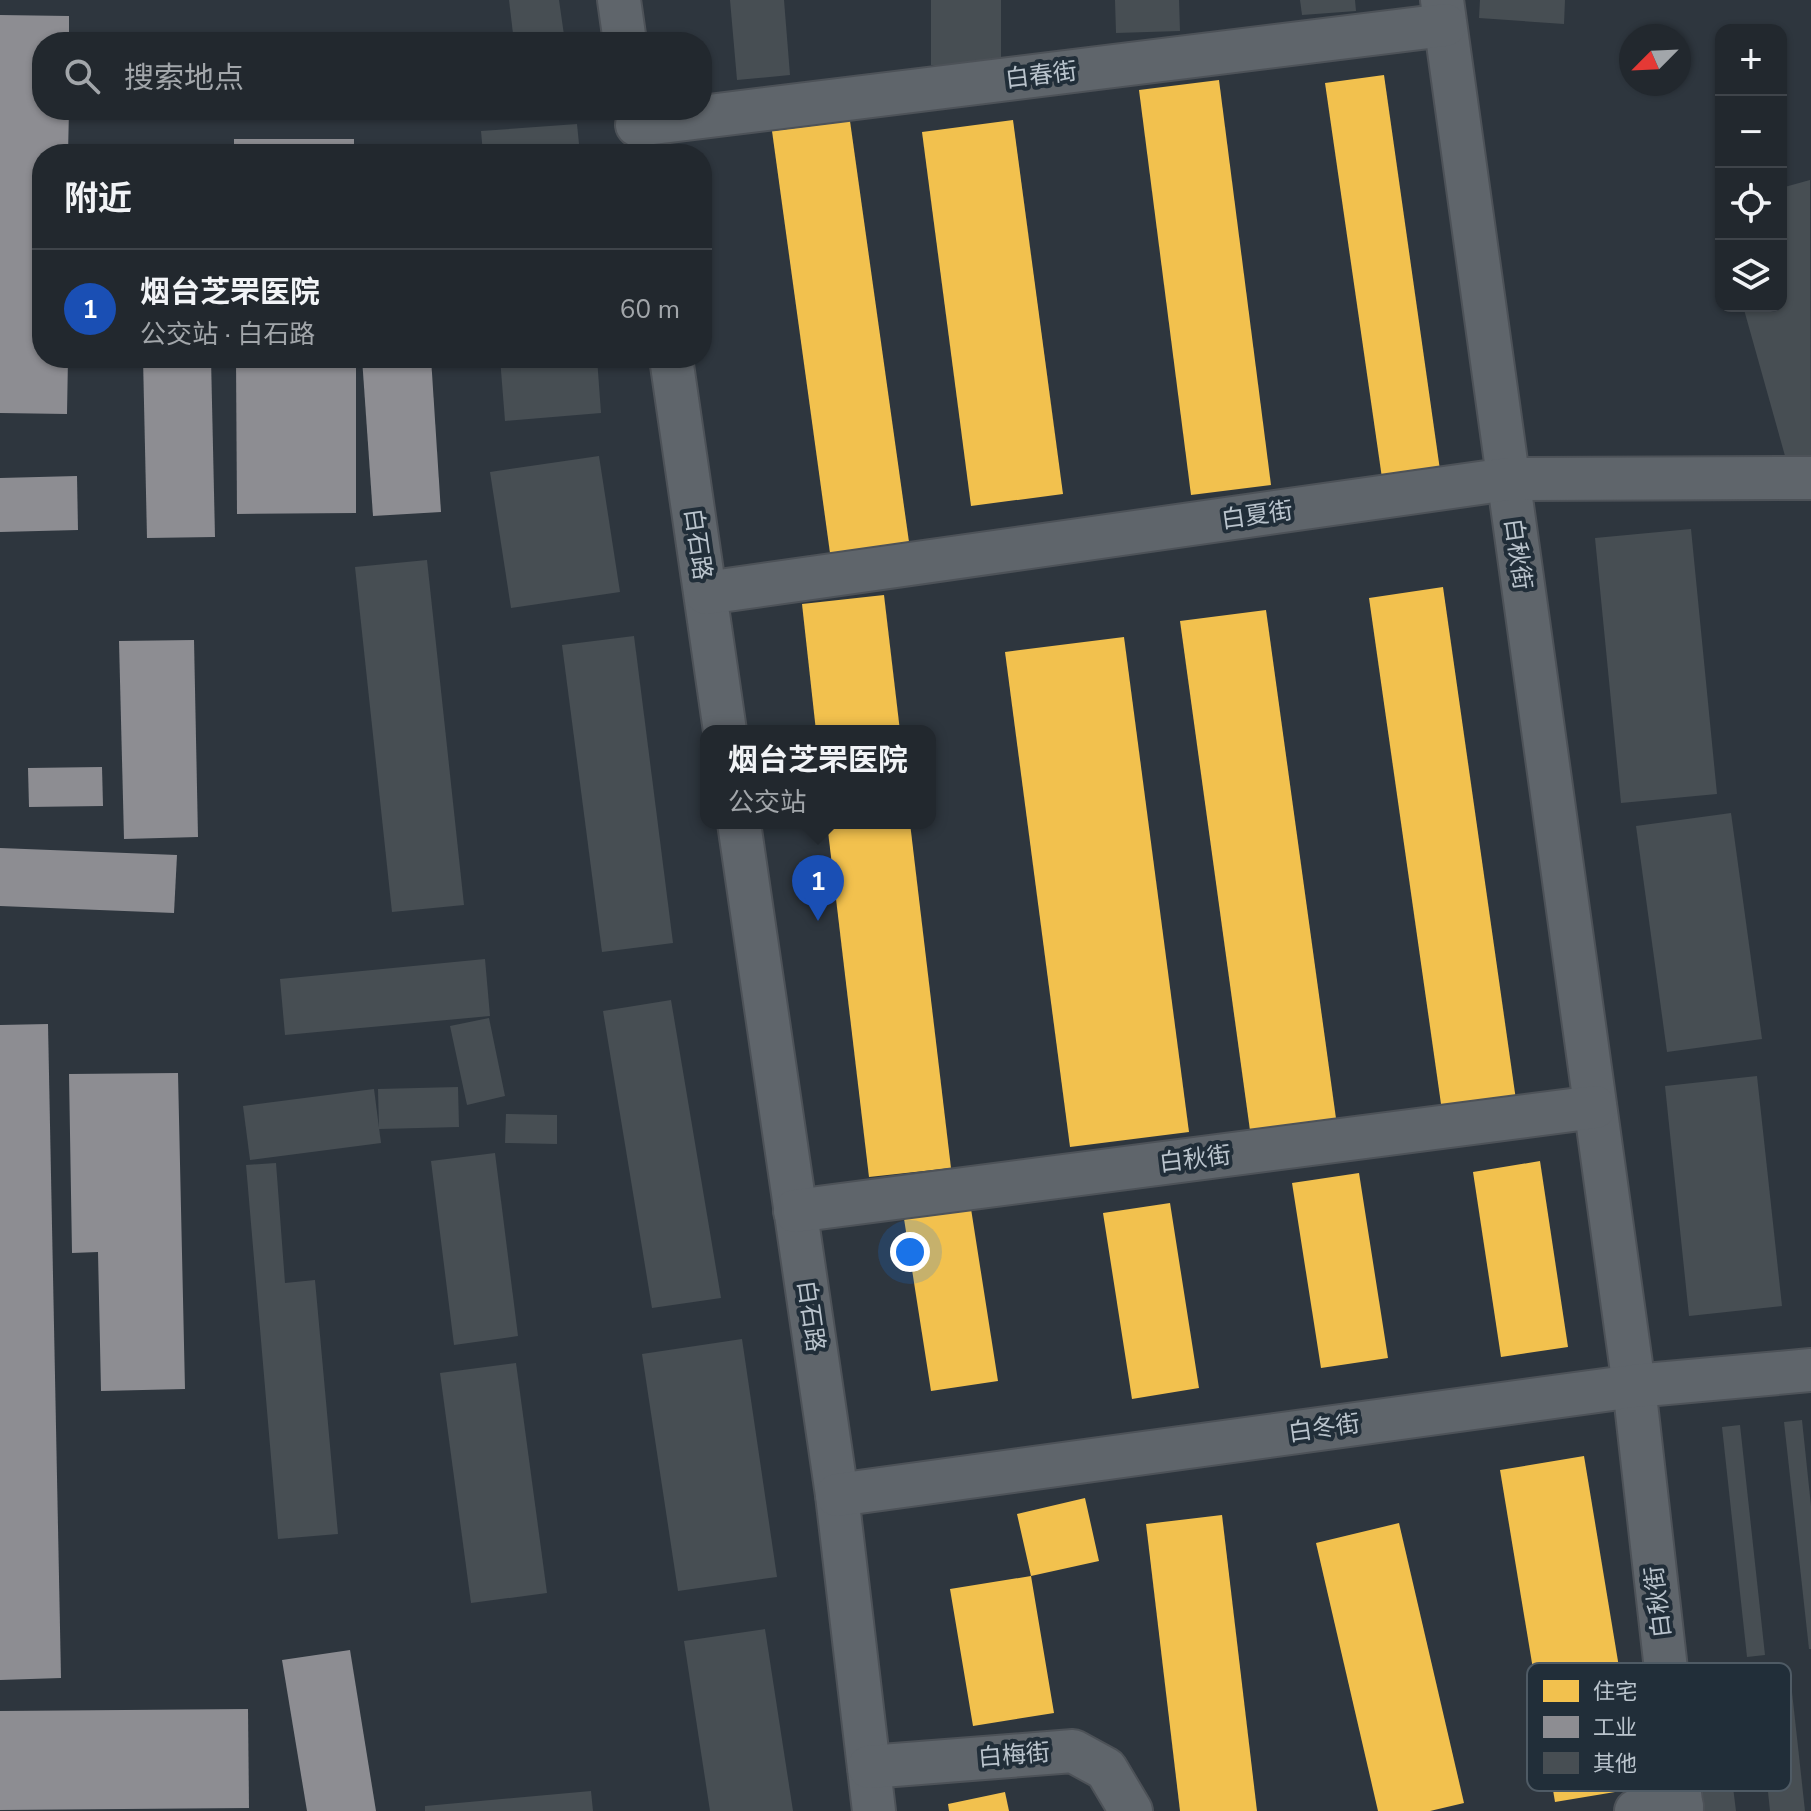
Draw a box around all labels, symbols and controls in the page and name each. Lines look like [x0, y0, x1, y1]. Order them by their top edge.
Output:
north arrow [1619, 24, 1691, 96]
map controls [1715, 24, 1787, 312]
button: + [1715, 24, 1787, 96]
search box [32, 32, 712, 120]
icon: search [60, 54, 104, 98]
street label: 白春街 [1003, 55, 1079, 95]
text: 搜索地点 [124, 58, 244, 99]
button: − [1715, 96, 1787, 168]
button: locate [1715, 168, 1787, 240]
text: 附近 [64, 176, 132, 222]
button: layers [1715, 240, 1787, 312]
text: 烟台芝罘医院 [140, 272, 320, 313]
text: 1 [82, 292, 98, 327]
text: 60 m [620, 292, 680, 327]
text: 公交站 · 白石路 [140, 317, 315, 352]
street label: 白夏街 [1219, 494, 1295, 536]
street label: 白石路 [677, 506, 719, 582]
street label: 白秋街 [1497, 516, 1539, 592]
popup [700, 725, 936, 829]
text: 烟台芝罘医院 [728, 740, 908, 781]
text: 公交站 [728, 785, 806, 820]
pin: 1 [792, 855, 844, 921]
street label: 白秋街 [1157, 1139, 1233, 1179]
your location [890, 1232, 930, 1272]
street label: 白石路 [790, 1278, 832, 1354]
street label: 白冬街 [1286, 1407, 1362, 1449]
street label: 白秋街 [1638, 1564, 1678, 1640]
legend [1527, 1663, 1791, 1791]
text: 住宅 [1593, 1677, 1637, 1707]
text: 工业 [1593, 1713, 1637, 1743]
street label: 白梅街 [977, 1736, 1051, 1774]
text: 其他 [1593, 1749, 1637, 1779]

